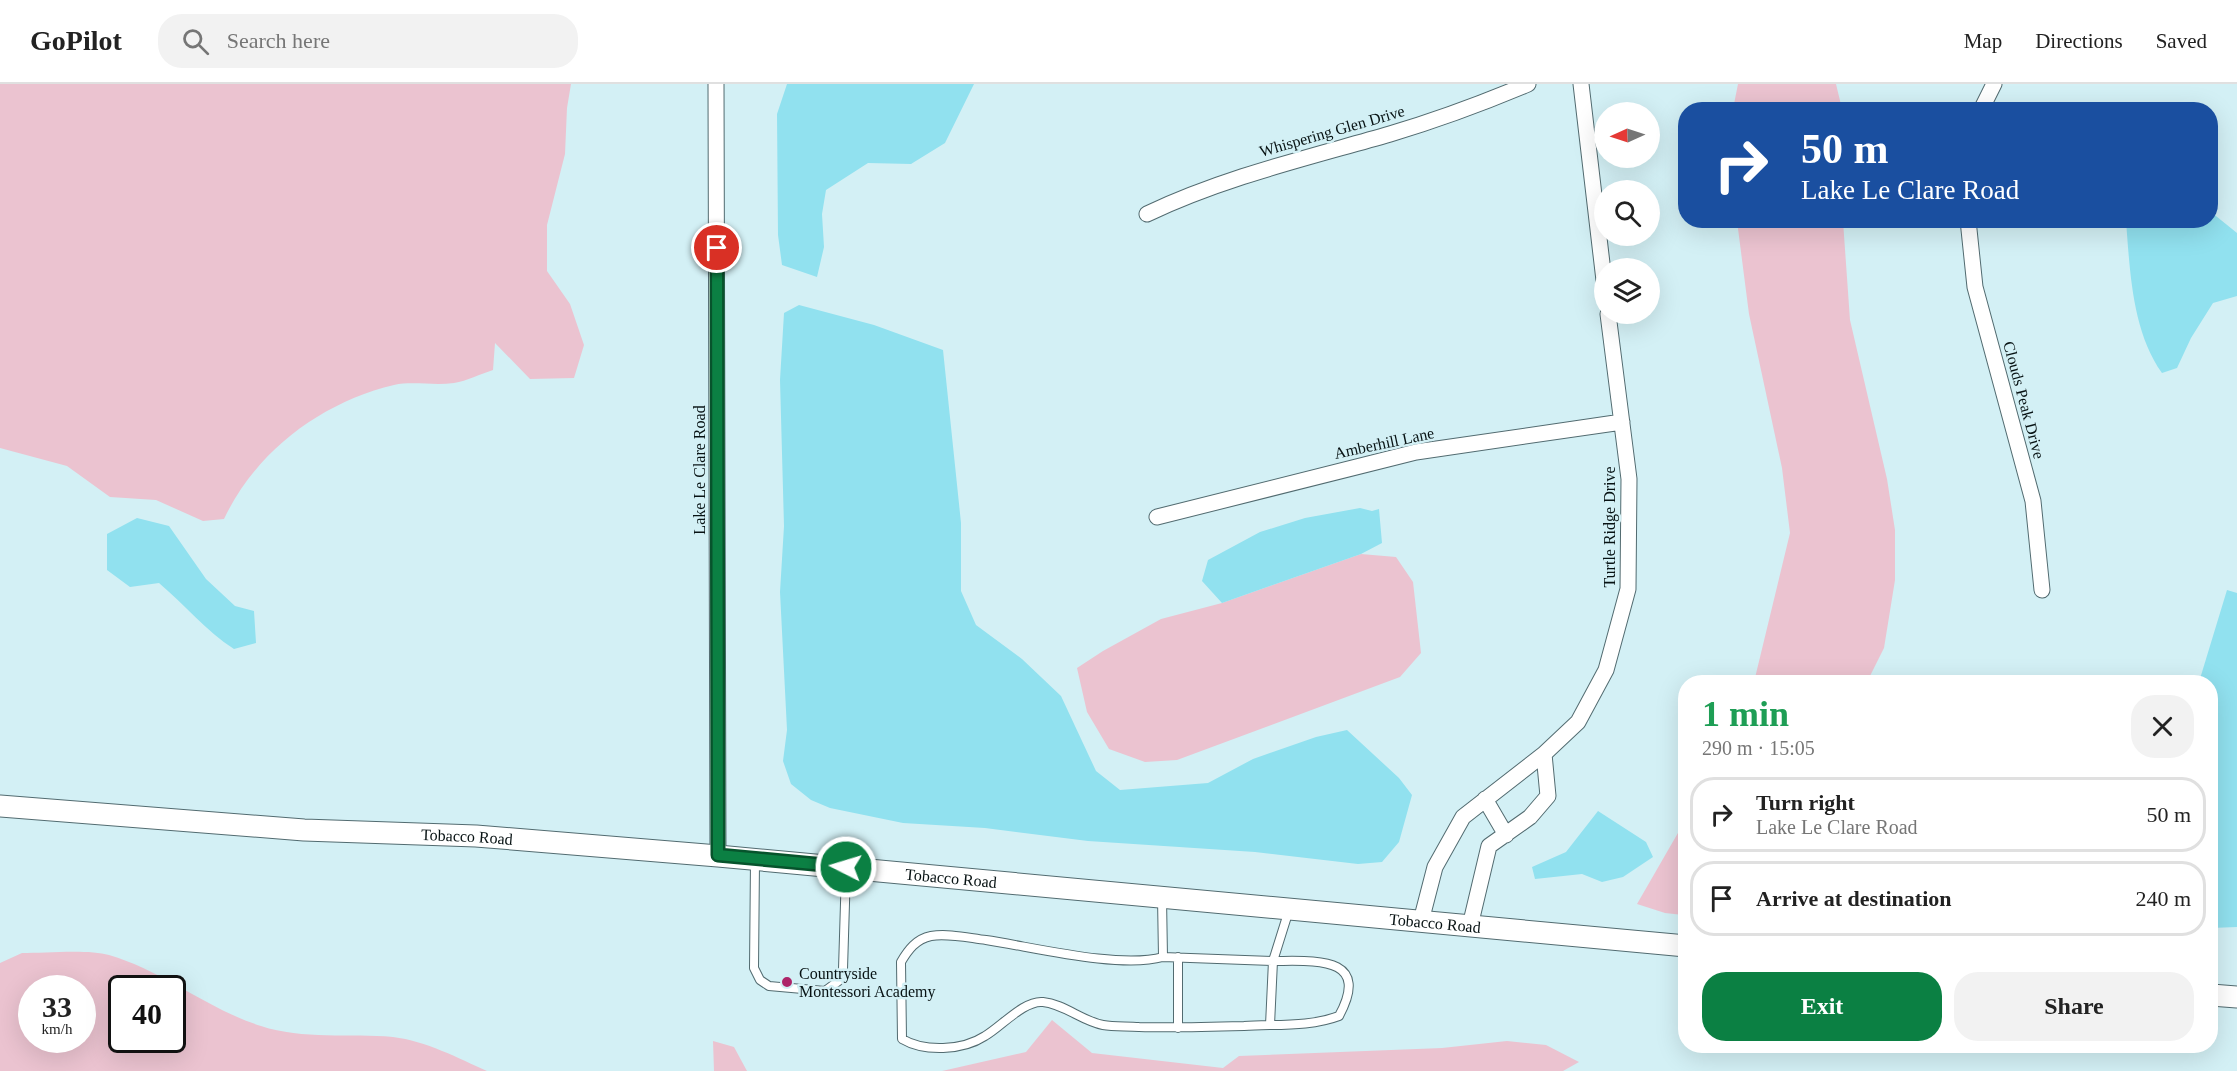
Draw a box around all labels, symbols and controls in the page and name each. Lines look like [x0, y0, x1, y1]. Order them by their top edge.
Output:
search box [158, 14, 578, 68]
text: GoPilot [30, 25, 122, 56]
icon: search [179, 25, 212, 58]
text: Search here [227, 28, 330, 53]
text: Map [1964, 29, 2002, 53]
text: Directions [2035, 29, 2123, 53]
text: Saved [2156, 29, 2207, 53]
street label: Whispering Glen Drive [1257, 102, 1407, 161]
north arrow [1594, 102, 1660, 168]
map controls [1594, 102, 1660, 324]
icon: right [1702, 126, 1780, 204]
text: 50 m [1801, 126, 1889, 172]
text: Lake Le Clare Road [1801, 175, 2019, 205]
button: search [1594, 180, 1660, 246]
pin [691, 222, 742, 273]
icon: arrive [700, 231, 733, 264]
button: layers [1594, 258, 1660, 324]
street label: Clouds Peak Drive [2000, 339, 2048, 461]
street label: Lake Le Clare Road [691, 405, 708, 535]
street label: Amberhill Lane [1332, 424, 1436, 462]
street label: Turtle Ridge Drive [1601, 466, 1619, 588]
text: 1 min [1702, 694, 1789, 734]
button: close [2131, 695, 2194, 758]
text: 290 m · 15:05 [1702, 737, 1815, 759]
text: Turn right [1756, 790, 1855, 815]
icon: right [1705, 798, 1738, 831]
text: 50 m [2146, 802, 2191, 827]
text: Lake Le Clare Road [1756, 816, 1918, 838]
street label: Tobacco Road [421, 826, 513, 848]
position arrow [814, 835, 878, 899]
street label: Tobacco Road [905, 865, 998, 890]
icon: arrive [1705, 882, 1738, 915]
text: Arrive at destination [1756, 886, 1952, 911]
text: 240 m [2135, 886, 2191, 911]
street label: Tobacco Road [1389, 910, 1482, 935]
place label: Countryside Montessori Academy [799, 965, 935, 1001]
button: Exit [1702, 972, 1942, 1041]
button: Share [1954, 972, 2194, 1041]
speed limit sign: 40 [108, 975, 186, 1053]
marker: Countryside Montessori Academy [780, 975, 794, 989]
text: 33 [42, 990, 72, 1023]
text: km/h [42, 1021, 72, 1037]

